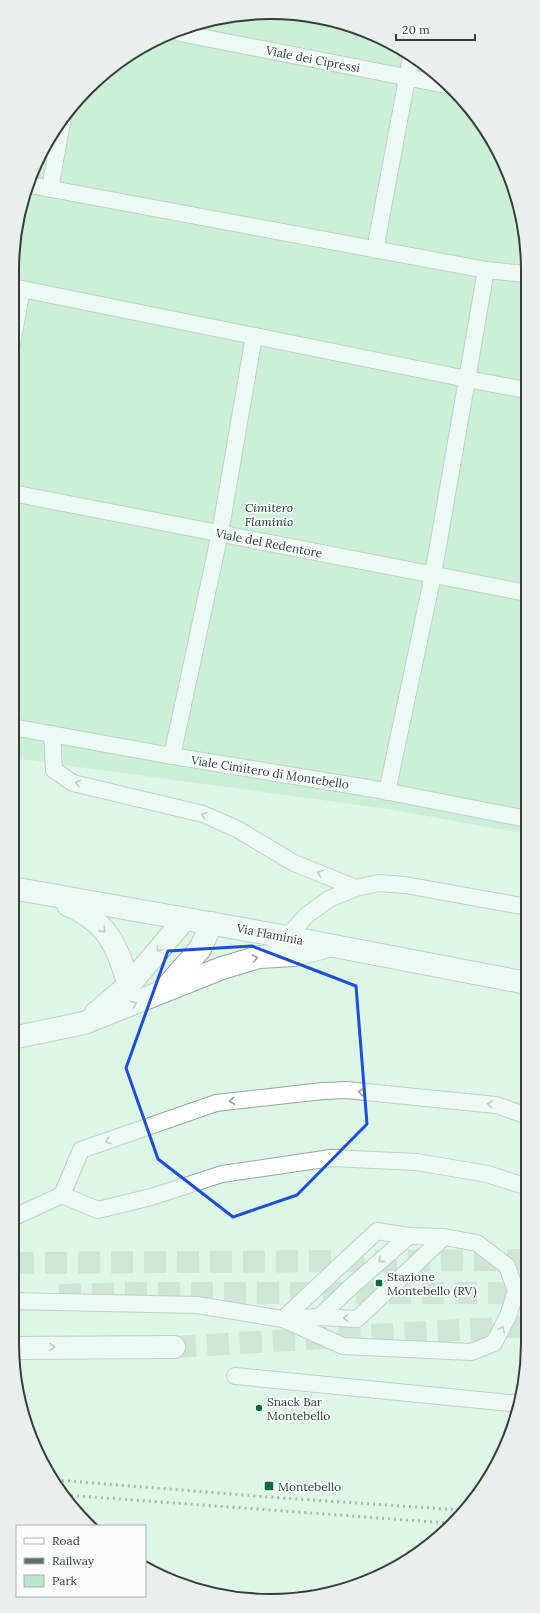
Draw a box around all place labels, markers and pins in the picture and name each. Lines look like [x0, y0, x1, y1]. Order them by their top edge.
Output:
place label: Stazione Montebello (RV) [387, 1269, 477, 1299]
marker: Stazione Montebello (RV) [374, 1278, 384, 1288]
place label: Snack Bar Montebello [267, 1394, 330, 1423]
marker: Snack Bar Montebello [254, 1403, 264, 1413]
place label: Montebello [278, 1479, 341, 1494]
marker: Montebello [263, 1480, 275, 1492]

